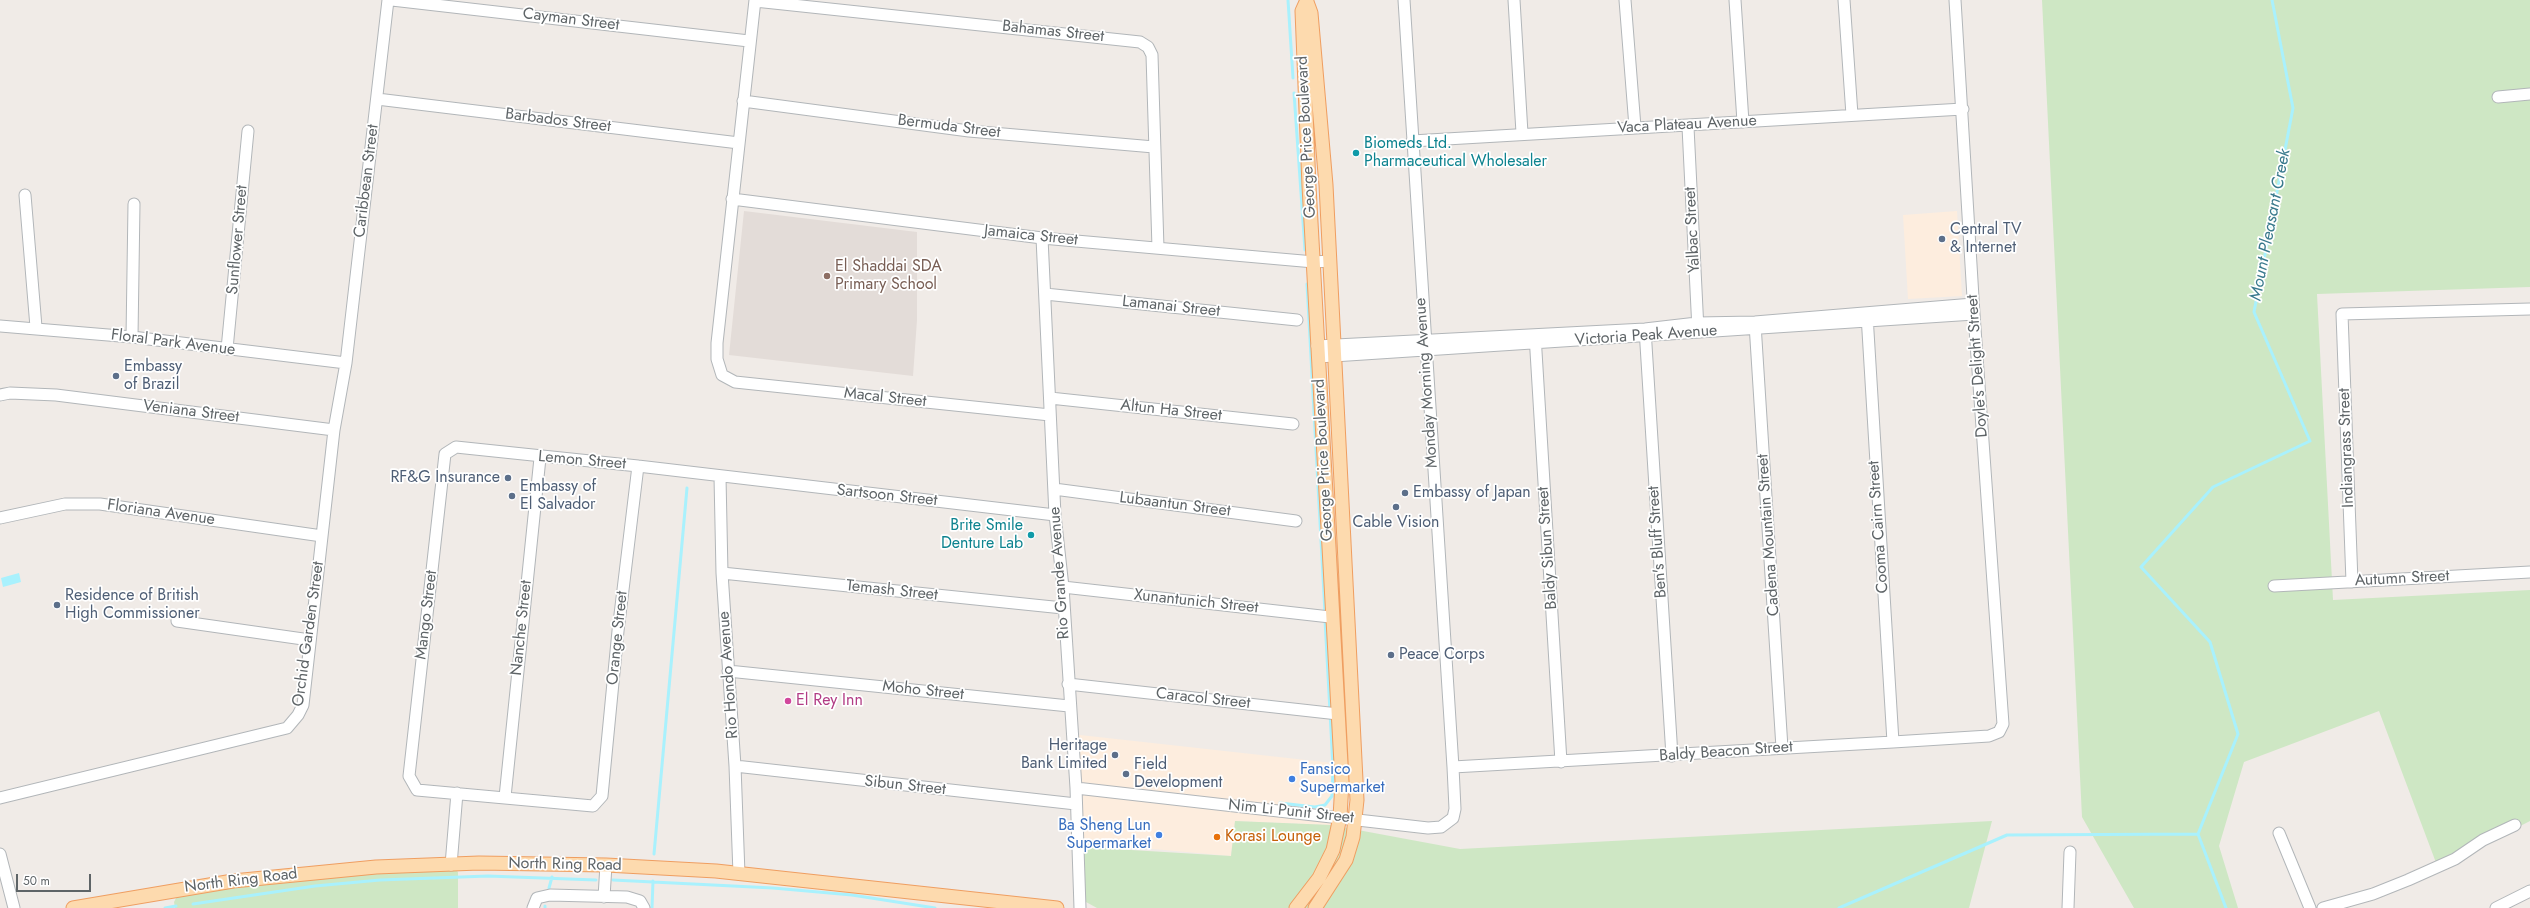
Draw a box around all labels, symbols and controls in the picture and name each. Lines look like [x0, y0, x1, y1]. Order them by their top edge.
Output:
street label: Cayman Street [522, 5, 620, 35]
street label: Bahamas Street [1001, 17, 1105, 47]
street label: George Price Boulevard [1293, 55, 1321, 219]
street label: Barbados Street [504, 105, 612, 137]
street label: Bermuda Street [897, 111, 1001, 143]
street label: Vaca Plateau Avenue [1617, 112, 1757, 138]
street label: Caribbean Street [351, 123, 383, 239]
place label: Biomeds Ltd. Pharmaceutical Wholesaler [1364, 134, 1547, 172]
water label: Mount Pleasant Creek [2246, 147, 2296, 303]
marker: Biomeds Ltd. Pharmaceutical Wholesaler [1351, 148, 1361, 158]
street label: Sunflower Street [224, 185, 252, 295]
street label: Yalbac Street [1681, 186, 1705, 274]
place label: Central TV & Internet [1950, 220, 2022, 258]
street label: Jamaica Street [983, 222, 1079, 250]
marker: Central TV & Internet [1937, 234, 1947, 244]
place label: El Shaddai SDA Primary School [835, 257, 942, 295]
marker: El Shaddai SDA Primary School [822, 271, 832, 281]
street label: Lamanai Street [1121, 292, 1221, 322]
street label: Doyle's Delight Street [1963, 294, 1993, 438]
street label: Monday Morning Avenue [1411, 297, 1443, 469]
street label: Victoria Peak Avenue [1574, 321, 1718, 351]
street label: Floral Park Avenue [110, 326, 236, 360]
place label: Embassy of Brazil [124, 357, 182, 395]
marker: Embassy of Brazil [111, 371, 121, 381]
street label: George Price Boulevard [1310, 378, 1338, 542]
street label: Macal Street [843, 384, 927, 412]
street label: Indiangrass Street [2335, 388, 2359, 508]
street label: Altun Ha Street [1119, 396, 1223, 426]
street label: Veniana Street [142, 397, 240, 427]
street label: Lemon Street [537, 448, 627, 474]
street label: Cadena Mountain Street [1754, 453, 1784, 617]
street label: Cooma Cairn Street [1865, 460, 1893, 594]
place label: RF&G Insurance [390, 468, 500, 488]
marker: RF&G Insurance [503, 473, 513, 483]
place label: Embassy of El Salvador [520, 477, 596, 515]
street label: Sartsoon Street [836, 481, 938, 511]
place label: Embassy of Japan [1413, 483, 1531, 503]
street label: Ben's Bluff Street [1645, 485, 1671, 599]
street label: Baldy Sibun Street [1534, 486, 1562, 610]
marker: Embassy of Japan [1400, 488, 1410, 498]
street label: Lubaantun Street [1118, 489, 1232, 521]
marker: Embassy of El Salvador [507, 491, 517, 501]
street label: Floriana Avenue [106, 496, 216, 530]
marker: Cable Vision [1391, 502, 1401, 512]
street label: Rio Grande Avenue [1046, 506, 1074, 640]
place label: Cable Vision [1353, 513, 1439, 533]
place label: Brite Smile Denture Lab [941, 516, 1023, 554]
marker: Brite Smile Denture Lab [1026, 530, 1036, 540]
street label: Orchid Garden Street [289, 560, 329, 708]
street label: Autumn Street [2354, 567, 2450, 591]
street label: Mango Street [412, 569, 442, 661]
street label: Temash Street [845, 577, 939, 605]
street label: Nanche Street [507, 579, 537, 677]
place label: Residence of British High Commissioner [65, 586, 200, 624]
street label: Xunantunich Street [1133, 586, 1259, 618]
street label: Orange Street [604, 590, 632, 686]
marker: Residence of British High Commissioner [52, 600, 62, 610]
street label: Rio Hondo Avenue [715, 611, 743, 739]
place label: Peace Corps [1399, 645, 1485, 665]
marker: Peace Corps [1386, 650, 1396, 660]
street label: Moho Street [881, 677, 965, 705]
street label: Caracol Street [1155, 684, 1251, 714]
place label: El Rey Inn [796, 691, 863, 711]
marker: El Rey Inn [783, 696, 793, 706]
place label: Heritage Bank Limited [1021, 736, 1107, 774]
street label: Baldy Beacon Street [1659, 738, 1793, 766]
marker: Heritage Bank Limited [1110, 750, 1120, 760]
place label: Field Development [1134, 755, 1222, 793]
place label: Fansico Supermarket [1300, 760, 1385, 798]
marker: Field Development [1121, 769, 1131, 779]
street label: Sibun Street [863, 772, 947, 800]
marker: Fansico Supermarket [1287, 774, 1297, 784]
street label: Nim Li Punit Street [1227, 796, 1355, 828]
place label: Ba Sheng Lun Supermarket [1058, 816, 1151, 854]
place label: Korasi Lounge [1225, 827, 1321, 847]
marker: Ba Sheng Lun Supermarket [1154, 830, 1164, 840]
marker: Korasi Lounge [1212, 832, 1222, 842]
street label: North Ring Road [508, 854, 622, 876]
street label: North Ring Road [183, 865, 299, 897]
scale bar [18, 866, 93, 892]
text: 50 m [23, 872, 50, 890]

